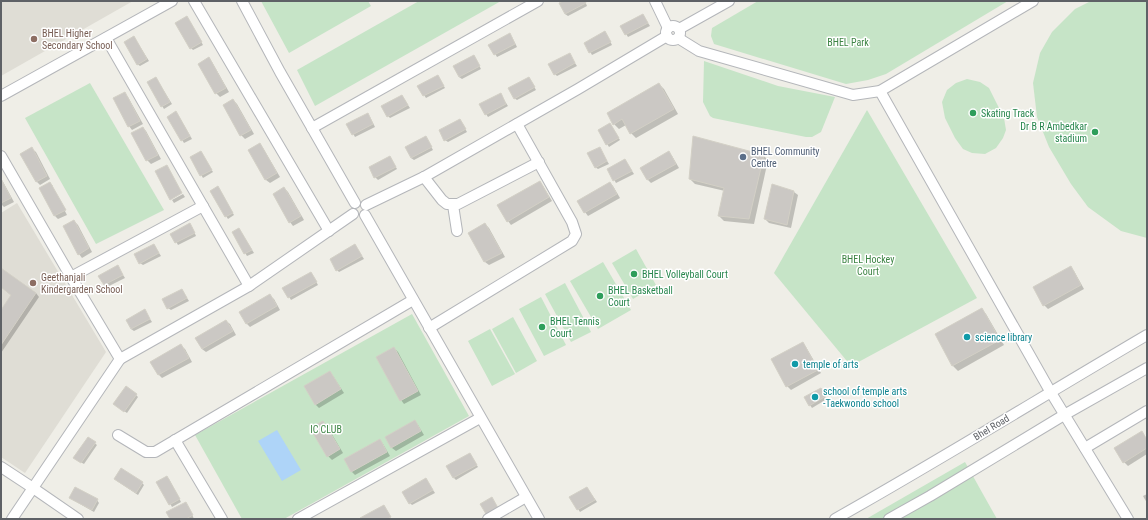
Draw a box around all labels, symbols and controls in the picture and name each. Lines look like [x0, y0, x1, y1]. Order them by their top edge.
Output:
place label: BHEL Higher Secondary School [42, 28, 113, 51]
marker: BHEL Higher Secondary School [29, 34, 39, 44]
park label: BHEL Park [827, 37, 869, 48]
marker: Skating Track [968, 108, 978, 118]
place label: Skating Track [981, 108, 1035, 119]
place label: Dr B R Ambedkar stadium [1020, 121, 1087, 144]
marker: Dr B R Ambedkar stadium [1090, 127, 1100, 137]
place label: BHEL Community Centre [751, 146, 820, 169]
marker: BHEL Community Centre [738, 152, 748, 162]
park label: BHEL Hockey Court [842, 254, 894, 277]
marker: BHEL Volleyball Court [629, 269, 639, 279]
place label: BHEL Volleyball Court [642, 269, 728, 280]
place label: Geethanjali Kindergarden School [41, 272, 123, 295]
marker: Geethanjali Kindergarden School [28, 278, 38, 288]
place label: BHEL Basketball Court [608, 285, 673, 308]
marker: BHEL Basketball Court [595, 291, 605, 301]
place label: BHEL Tennis Court [550, 316, 600, 339]
marker: BHEL Tennis Court [537, 322, 547, 332]
marker: science library [962, 332, 972, 342]
place label: science library [975, 332, 1032, 343]
marker: temple of arts [790, 359, 800, 369]
place label: temple of arts [803, 359, 859, 370]
place label: school of temple arts -Taekwondo school [823, 386, 908, 409]
marker: school of temple arts -Taekwondo school [810, 392, 820, 402]
street label: Bhel Road [971, 412, 1011, 442]
park label: IC CLUB [310, 424, 342, 435]

